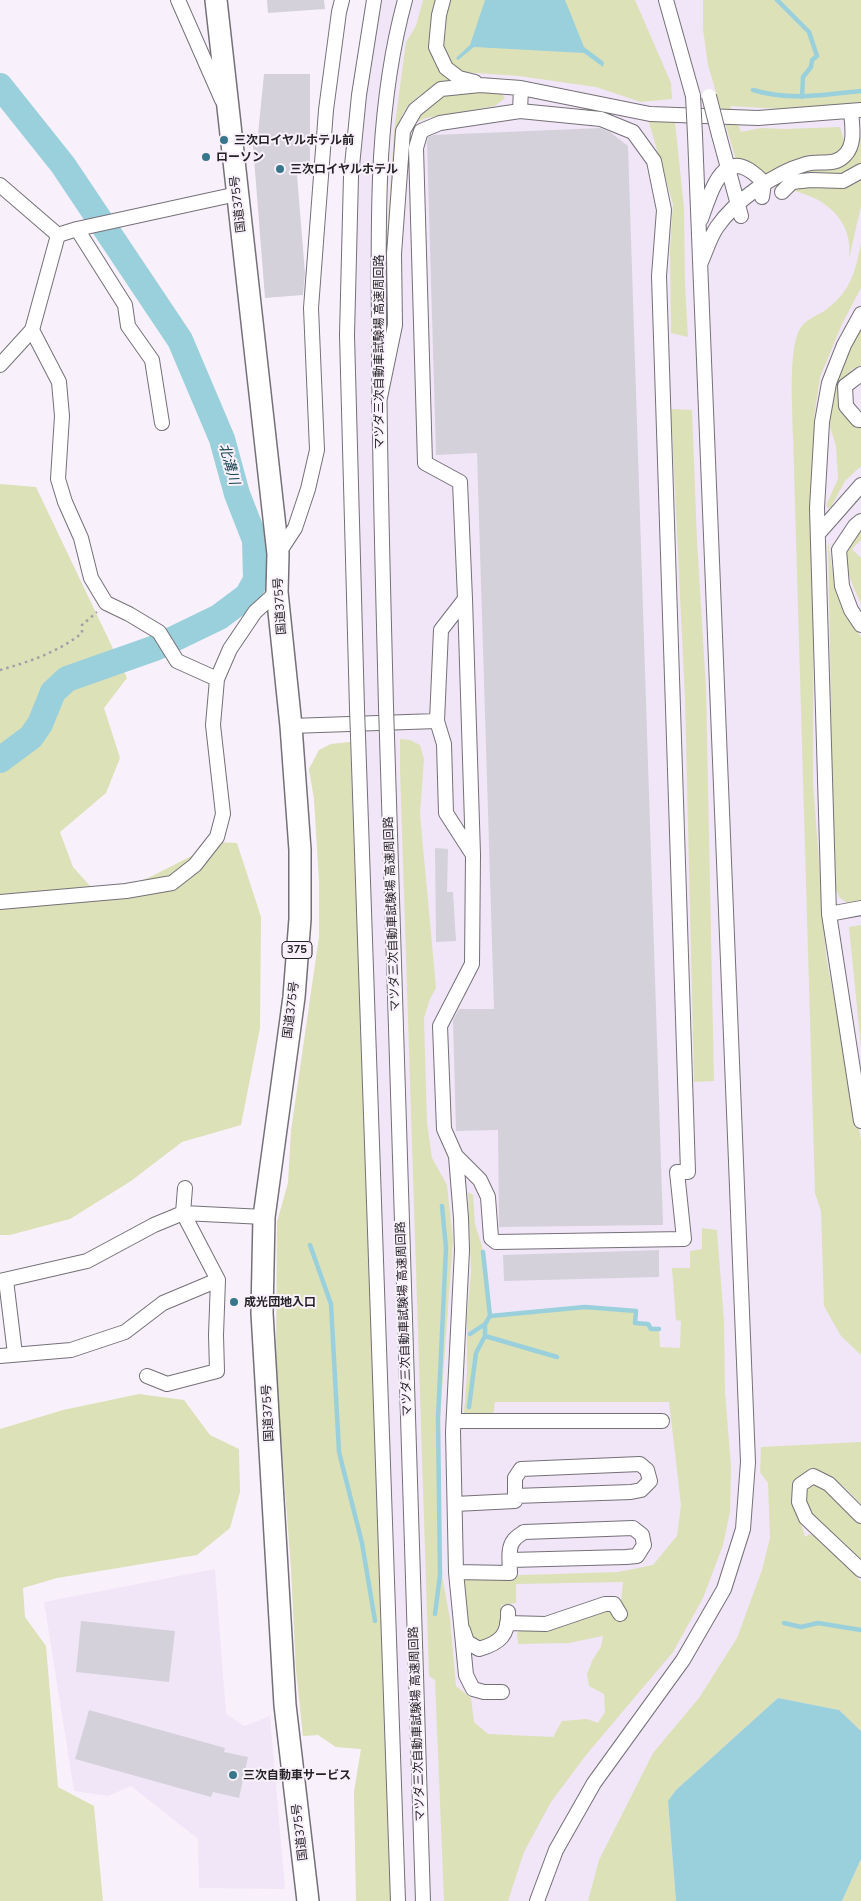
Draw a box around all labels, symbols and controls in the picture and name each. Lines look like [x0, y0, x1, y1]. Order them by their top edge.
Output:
place label: 三次ロイヤルホテル前 [234, 133, 354, 147]
marker: 三次ロイヤルホテル前 [218, 134, 230, 146]
place label: ローソン [216, 150, 264, 164]
marker: ローソン [200, 151, 212, 163]
place label: 三次ロイヤルホテル [290, 162, 398, 176]
marker: 三次ロイヤルホテル [274, 163, 286, 175]
street label: 国道375号 [227, 175, 249, 233]
street label: マツダ三次自動車試験場 高速周回路 [372, 254, 386, 450]
water label: 北溝川 [215, 441, 243, 487]
street label: 国道375号 [271, 577, 289, 635]
street label: マツダ三次自動車試験場 高速周回路 [381, 816, 403, 1012]
road number: 375 [282, 942, 312, 958]
street label: 国道375号 [280, 981, 302, 1039]
street label: マツダ三次自動車試験場 高速周回路 [393, 1221, 415, 1417]
place label: 成光団地入口 [244, 1295, 316, 1309]
marker: 成光団地入口 [228, 1296, 240, 1308]
street label: 国道375号 [259, 1384, 277, 1442]
street label: マツダ三次自動車試験場 高速周回路 [406, 1626, 428, 1822]
place label: 三次自動車サービス [243, 1768, 351, 1782]
marker: 三次自動車サービス [227, 1769, 239, 1781]
street label: 国道375号 [289, 1803, 311, 1861]

